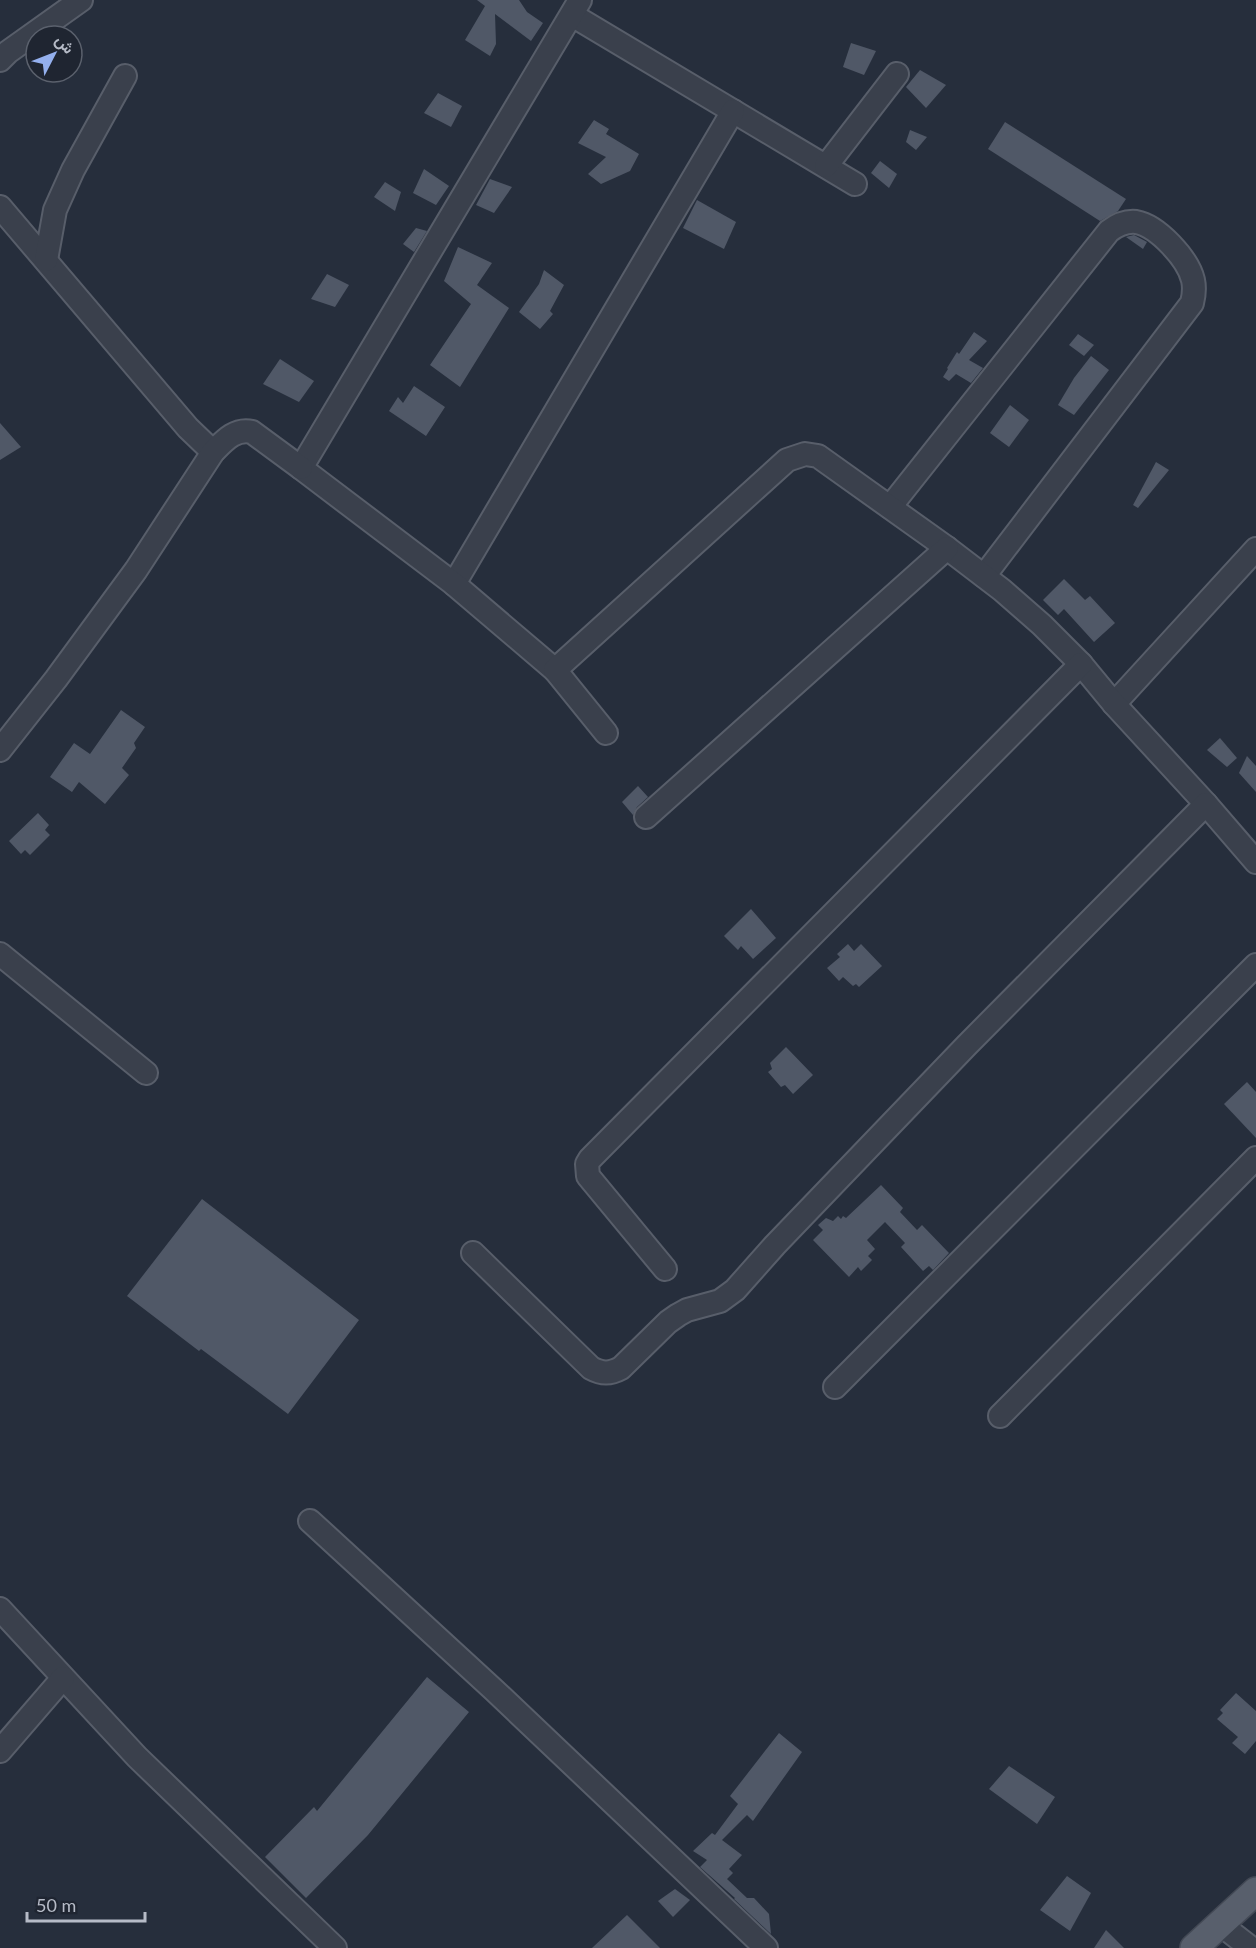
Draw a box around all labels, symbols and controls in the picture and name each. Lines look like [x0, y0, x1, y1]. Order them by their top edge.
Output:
north arrow [24, 24, 84, 84]
text: ش [51, 30, 79, 58]
scale bar [27, 1885, 146, 1923]
text: 50 m [36, 1894, 76, 1916]

